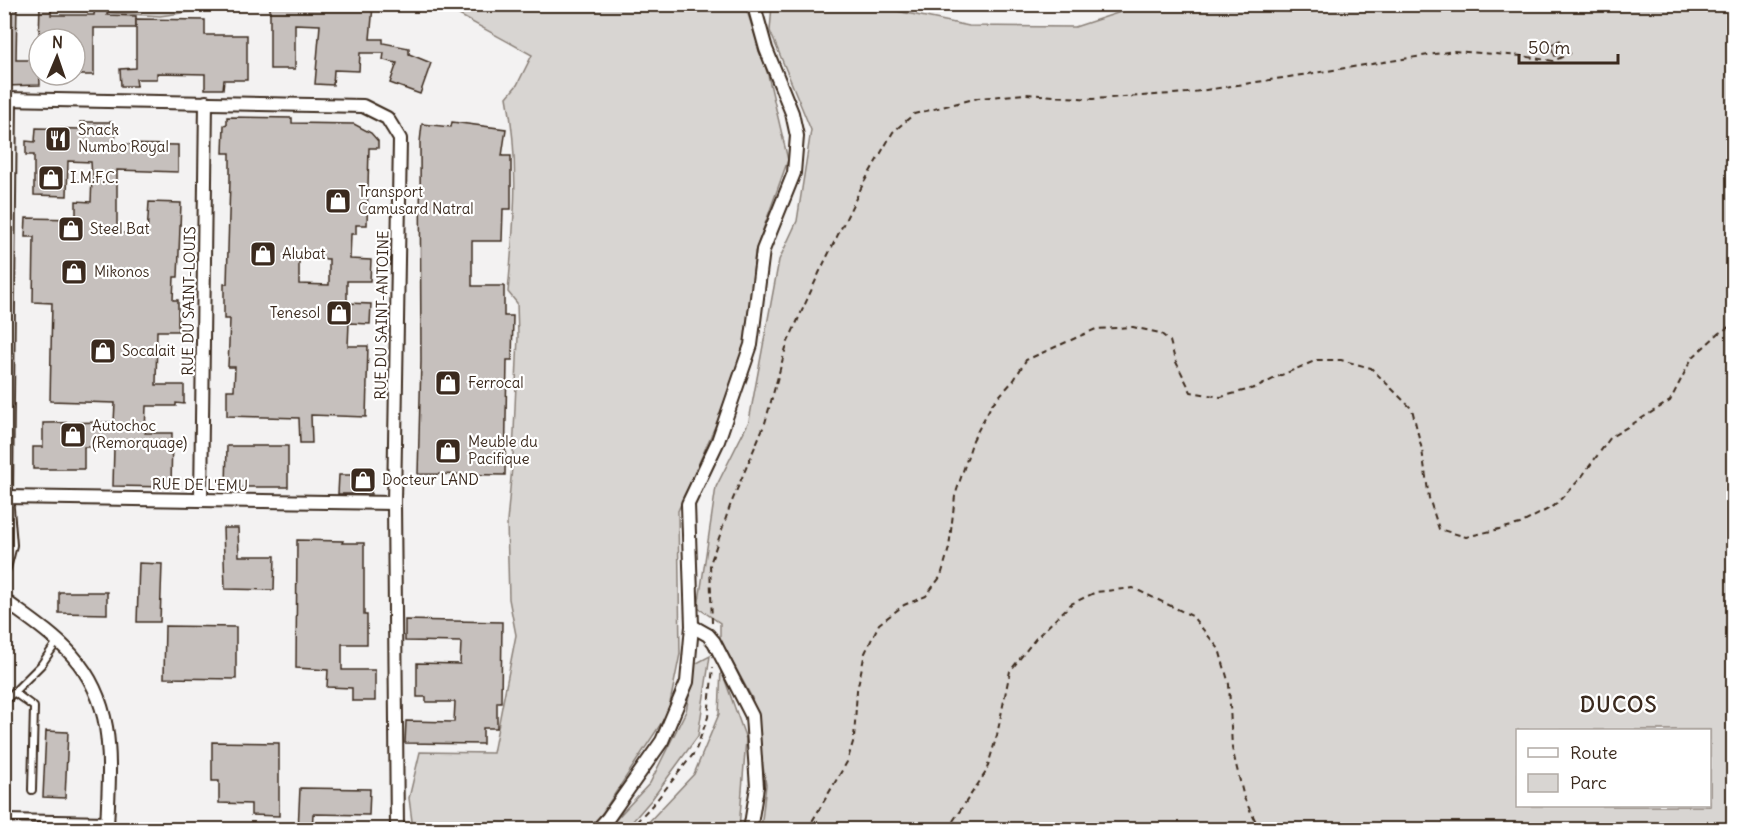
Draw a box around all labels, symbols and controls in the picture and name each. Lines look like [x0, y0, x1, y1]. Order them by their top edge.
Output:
north arrow [27, 27, 87, 87]
scale bar [1519, 27, 1618, 65]
text: N [52, 32, 63, 52]
text: 50 m [1528, 36, 1570, 59]
place label: Snack Numbo Royal [78, 120, 169, 156]
restaurant icon: Snack Numbo Royal [43, 124, 73, 154]
shop icon: I.M.F.C. [36, 163, 66, 193]
place label: I.M.F.C. [70, 168, 118, 187]
place label: Transport Camusard Natral [358, 182, 474, 218]
shop icon: Transport Camusard Natral [323, 186, 353, 216]
shop icon: Steel Bat [56, 214, 86, 244]
place label: Steel Bat [90, 219, 150, 238]
street label: RUE DU SAINT-LOUIS [178, 226, 199, 376]
street label: RUE DU SAINT-ANTOINE [371, 230, 392, 400]
shop icon: Alubat [248, 239, 278, 269]
place label: Alubat [282, 244, 326, 263]
shop icon: Mikonos [59, 257, 89, 287]
place label: Mikonos [94, 262, 150, 281]
shop icon: Tenesol [324, 298, 354, 328]
place label: Tenesol [270, 303, 320, 322]
shop icon: Socalait [88, 336, 118, 366]
place label: Socalait [122, 341, 175, 360]
shop icon: Ferrocal [433, 368, 463, 398]
place label: Ferrocal [468, 373, 524, 392]
place label: Autochoc (Remorquage) [92, 416, 187, 452]
shop icon: Autochoc (Remorquage) [58, 420, 88, 450]
place label: Meuble du Pacifique [468, 432, 538, 468]
shop icon: Meuble du Pacifique [433, 436, 463, 466]
shop icon: Docteur LAND [348, 465, 378, 495]
place label: Docteur LAND [382, 470, 479, 489]
street label: RUE DE L'EMU [152, 474, 248, 495]
district label: DUCOS [1580, 691, 1658, 718]
legend [1516, 729, 1711, 807]
text: Route [1570, 741, 1618, 764]
text: Parc [1570, 771, 1607, 794]

